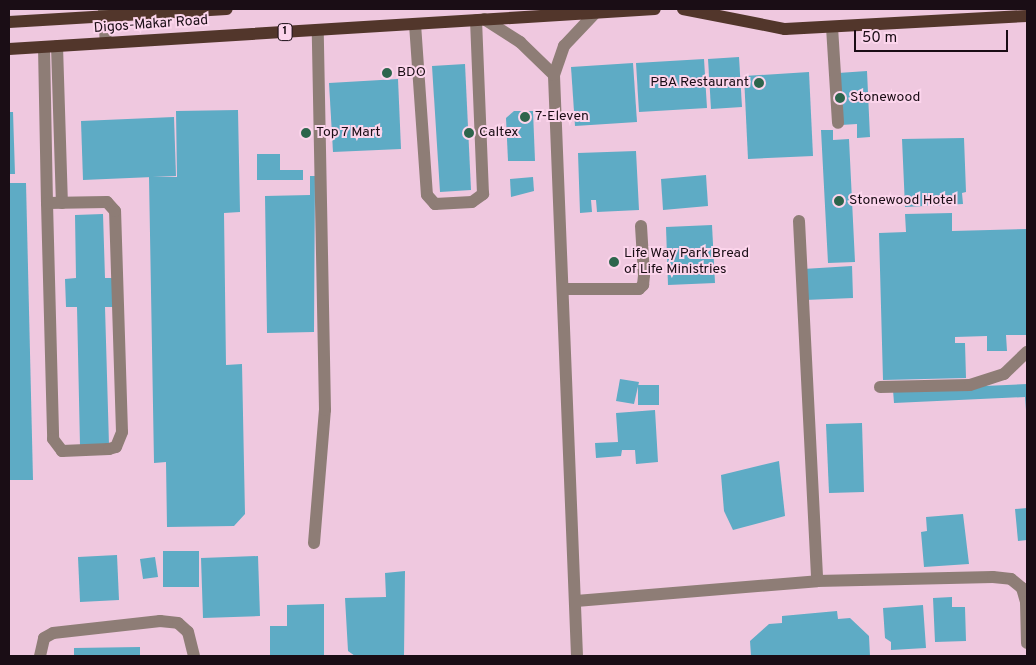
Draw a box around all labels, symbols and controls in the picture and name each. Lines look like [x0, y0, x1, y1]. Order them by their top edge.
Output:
street label: Digos-Makar Road [93, 13, 209, 37]
scale bar [856, 20, 1010, 52]
road number: 1 [278, 22, 292, 42]
text: 50 m [862, 29, 897, 48]
place label: BDO [397, 65, 426, 81]
marker: BDO [381, 67, 393, 79]
place label: PBA Restaurant [650, 75, 749, 91]
marker: PBA Restaurant [753, 77, 765, 89]
place label: Stonewood [850, 90, 920, 106]
marker: Stonewood [834, 92, 846, 104]
place label: 7-Eleven [535, 109, 589, 125]
marker: 7-Eleven [519, 111, 531, 123]
place label: Top 7 Mart [316, 125, 382, 141]
place label: Caltex [479, 125, 519, 141]
marker: Top 7 Mart [300, 127, 312, 139]
marker: Caltex [463, 127, 475, 139]
place label: Stonewood Hotel [849, 193, 957, 209]
marker: Stonewood Hotel [833, 195, 845, 207]
place label: Life Way Park Bread of Life Ministries [624, 246, 749, 278]
marker: Life Way Park Bread of Life Ministries [608, 256, 620, 268]

